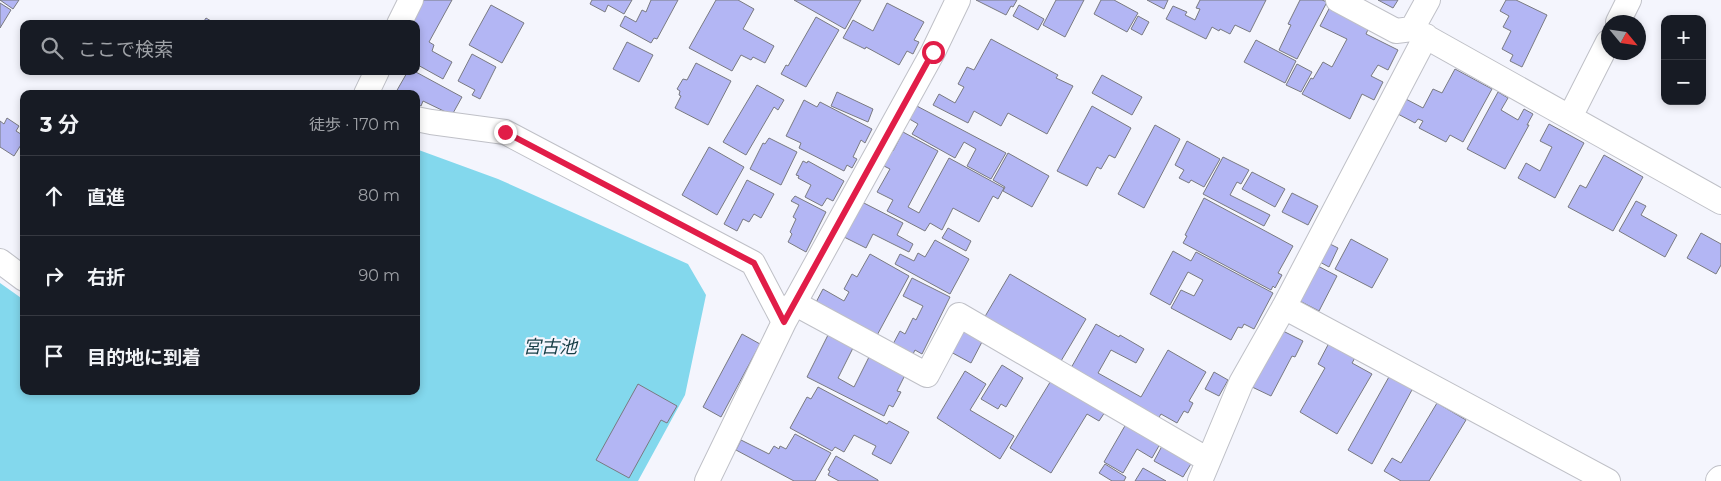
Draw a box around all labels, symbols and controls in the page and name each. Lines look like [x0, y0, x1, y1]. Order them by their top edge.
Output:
north arrow [1601, 15, 1646, 60]
map controls [1661, 15, 1706, 105]
button: + [1661, 15, 1706, 60]
search box [20, 20, 420, 75]
icon: search [38, 34, 66, 62]
text: ここで検索 [78, 38, 173, 61]
route start [922, 41, 945, 64]
button: − [1661, 60, 1706, 105]
text: 3 分 [40, 112, 79, 137]
text: 徒歩 · 170 m [309, 115, 400, 134]
route end [494, 121, 517, 144]
icon: ahead [40, 182, 68, 210]
text: 直進 [87, 186, 125, 209]
text: 80 m [358, 186, 400, 205]
icon: right [40, 262, 68, 290]
text: 右折 [87, 266, 125, 289]
text: 90 m [358, 266, 400, 285]
water label: 宮古池 [523, 336, 579, 358]
icon: arrive [40, 342, 68, 370]
text: 目的地に到着 [87, 346, 201, 369]

